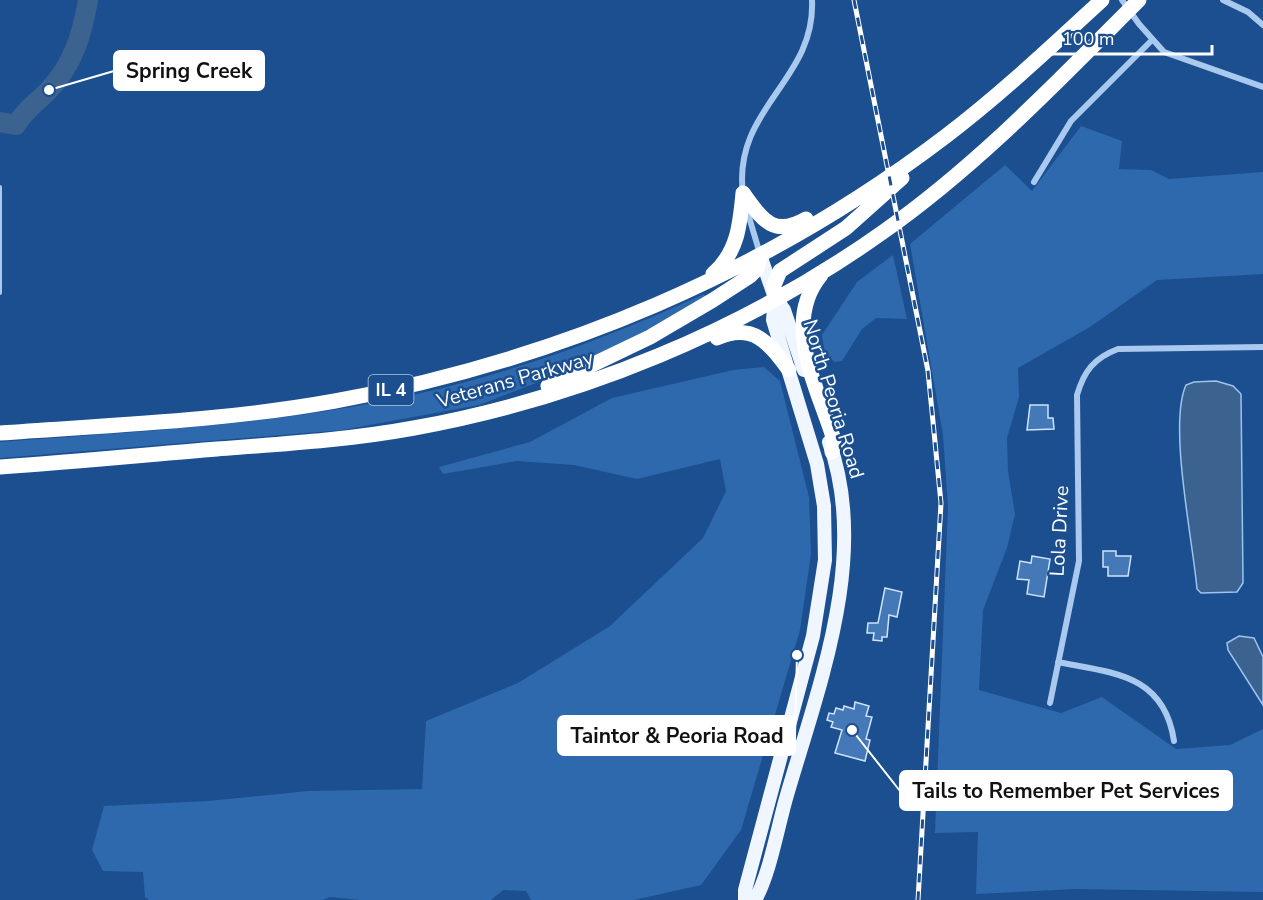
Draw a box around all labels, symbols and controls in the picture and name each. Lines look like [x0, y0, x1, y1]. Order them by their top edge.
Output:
scale bar [1053, 18, 1212, 56]
text: 100 m [1062, 27, 1114, 51]
callout: Spring Creek [114, 51, 264, 90]
text: Spring Creek [126, 57, 253, 85]
street label: North Peoria Road [796, 316, 871, 482]
street label: Veterans Parkway [433, 344, 597, 415]
road number: IL 4 [368, 375, 414, 405]
street label: Lola Drive [1044, 485, 1075, 577]
callout: Taintor & Peoria Road [558, 716, 795, 755]
text: Taintor & Peoria Road [570, 722, 784, 750]
callout: Tails to Remember Pet Services [900, 771, 1232, 810]
text: Tails to Remember Pet Services [912, 777, 1220, 805]

